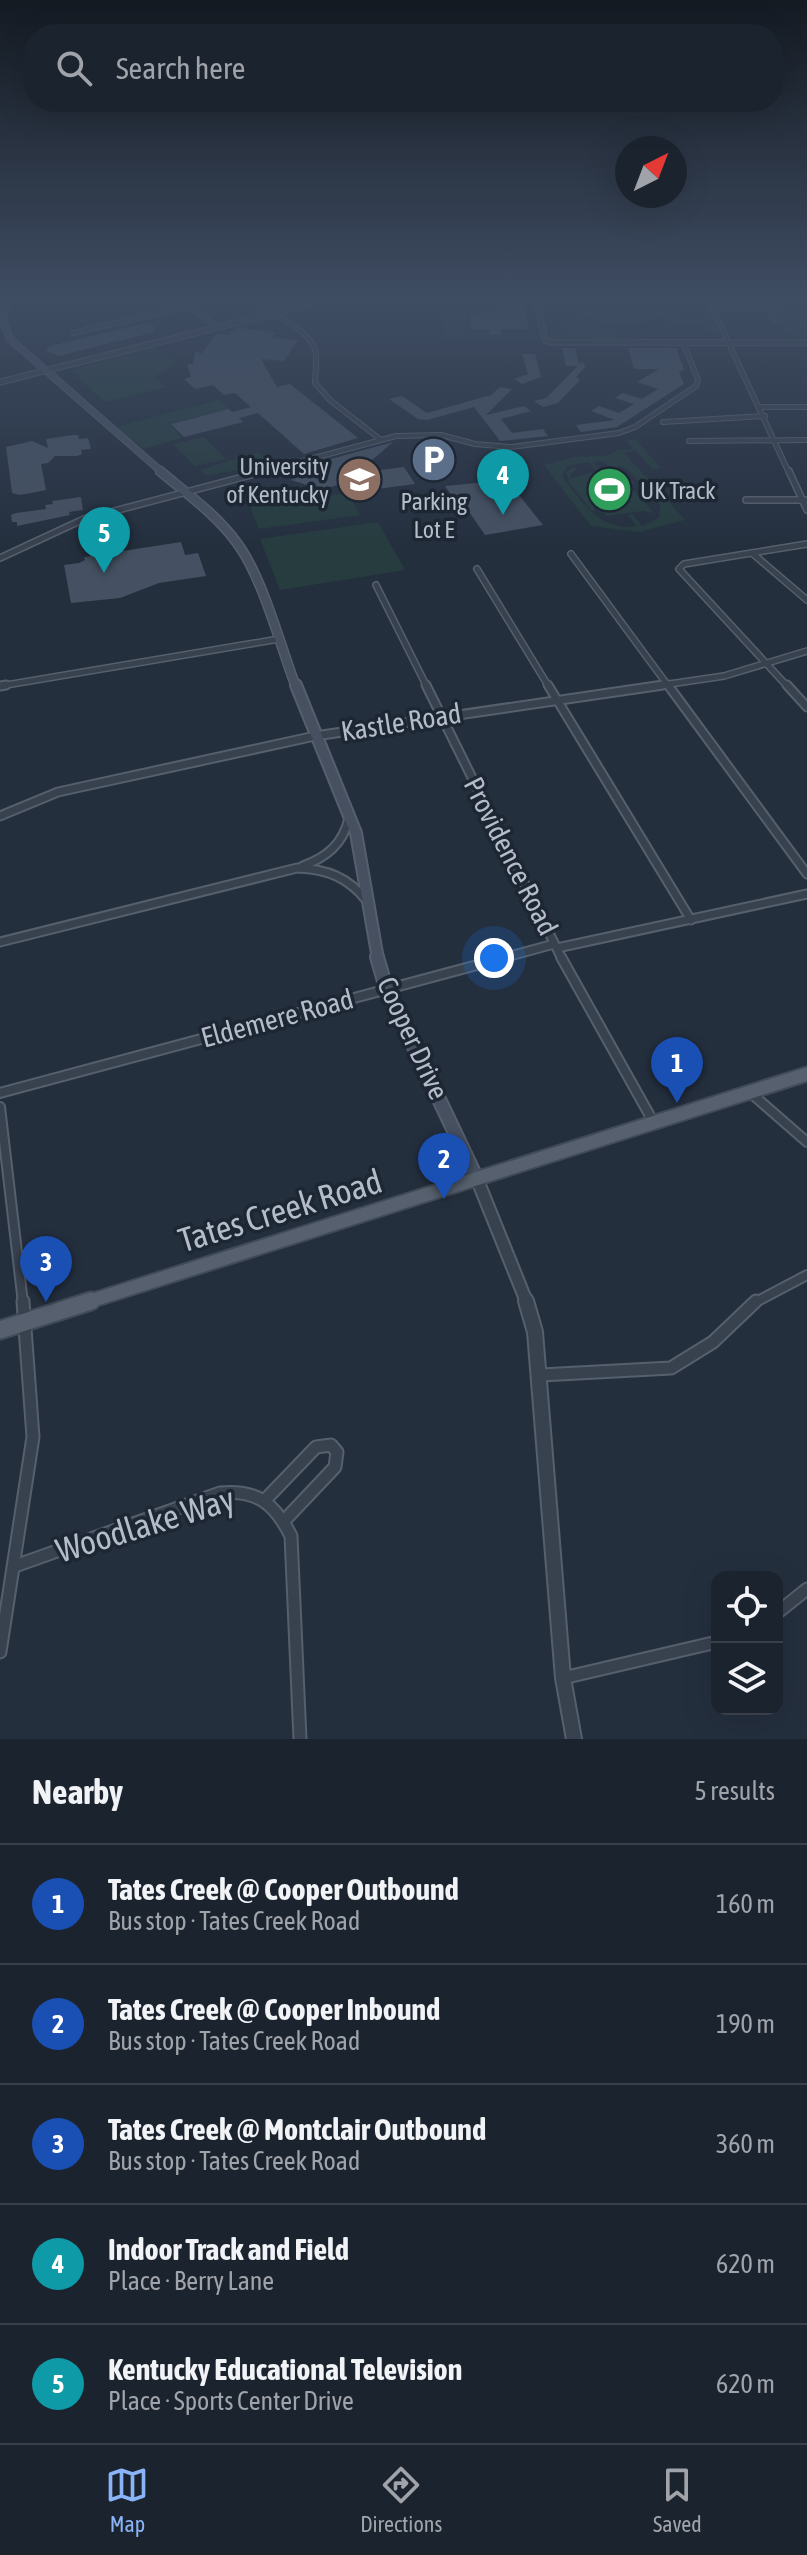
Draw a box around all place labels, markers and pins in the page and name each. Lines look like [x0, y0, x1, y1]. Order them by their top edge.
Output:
parking icon: Parking Lot E [410, 435, 458, 483]
pin: 4 [477, 449, 529, 515]
place label: University of Kentucky [226, 453, 329, 508]
school or university icon: University of Kentucky [336, 456, 384, 504]
sports icon: UK Track [585, 466, 633, 514]
place label: UK Track [640, 477, 716, 504]
place label: Parking Lot E [401, 488, 468, 543]
pin: 5 [78, 507, 130, 573]
pin: 1 [651, 1037, 703, 1103]
pin: 2 [418, 1133, 470, 1199]
pin: 3 [20, 1236, 72, 1302]

